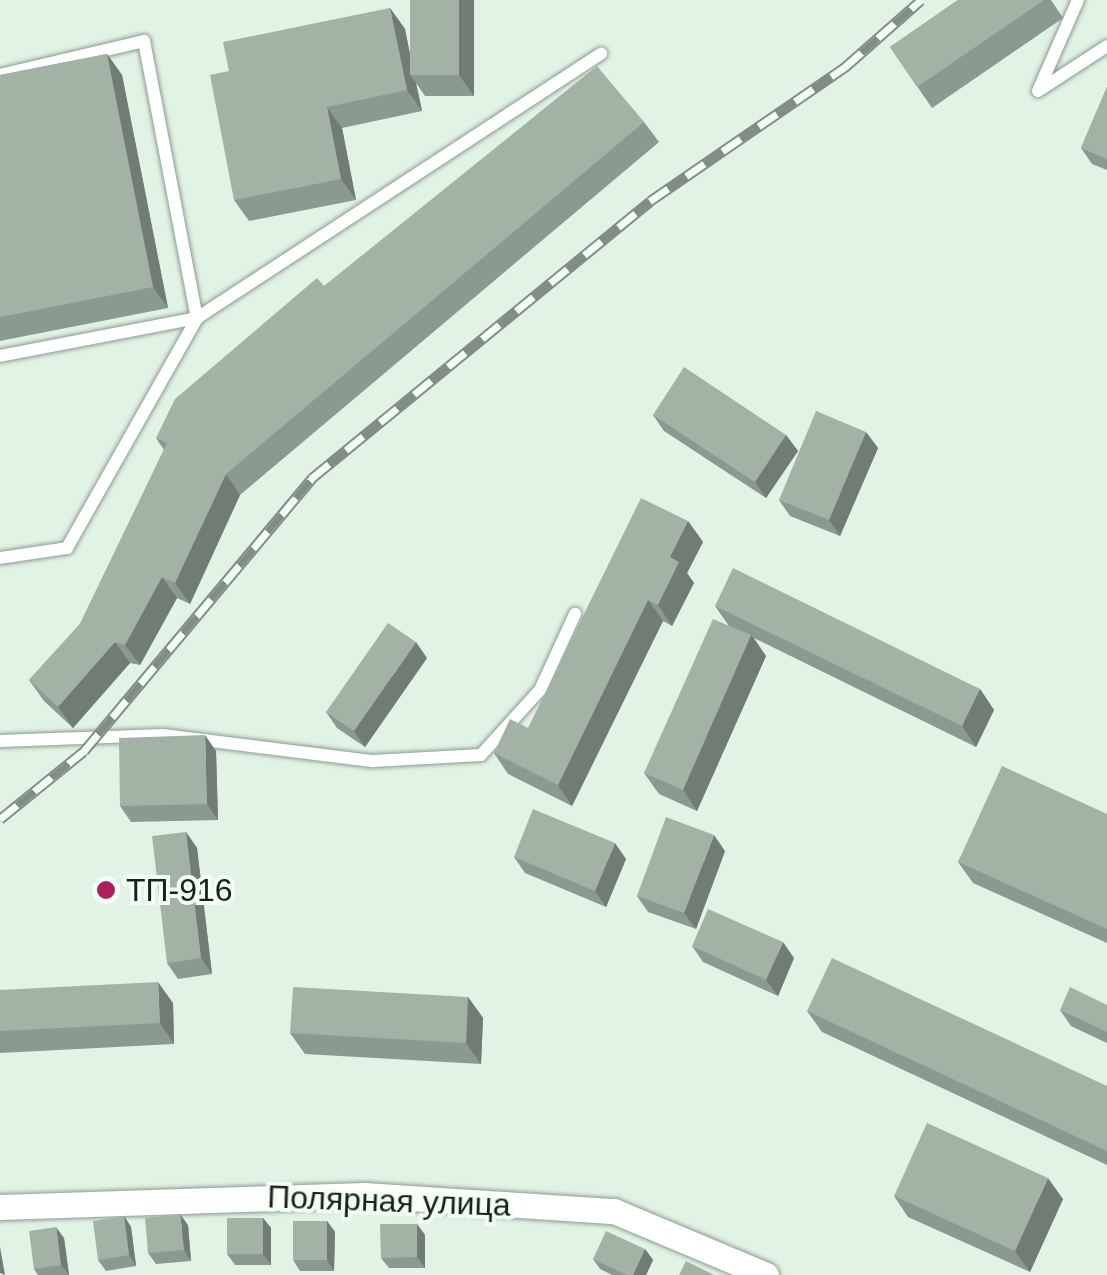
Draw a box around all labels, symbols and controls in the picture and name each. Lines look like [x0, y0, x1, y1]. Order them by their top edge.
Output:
place label: ТП-916 [126, 871, 233, 909]
marker: ТП-916 [95, 879, 117, 901]
street label: Полярная улица [267, 1178, 511, 1224]

